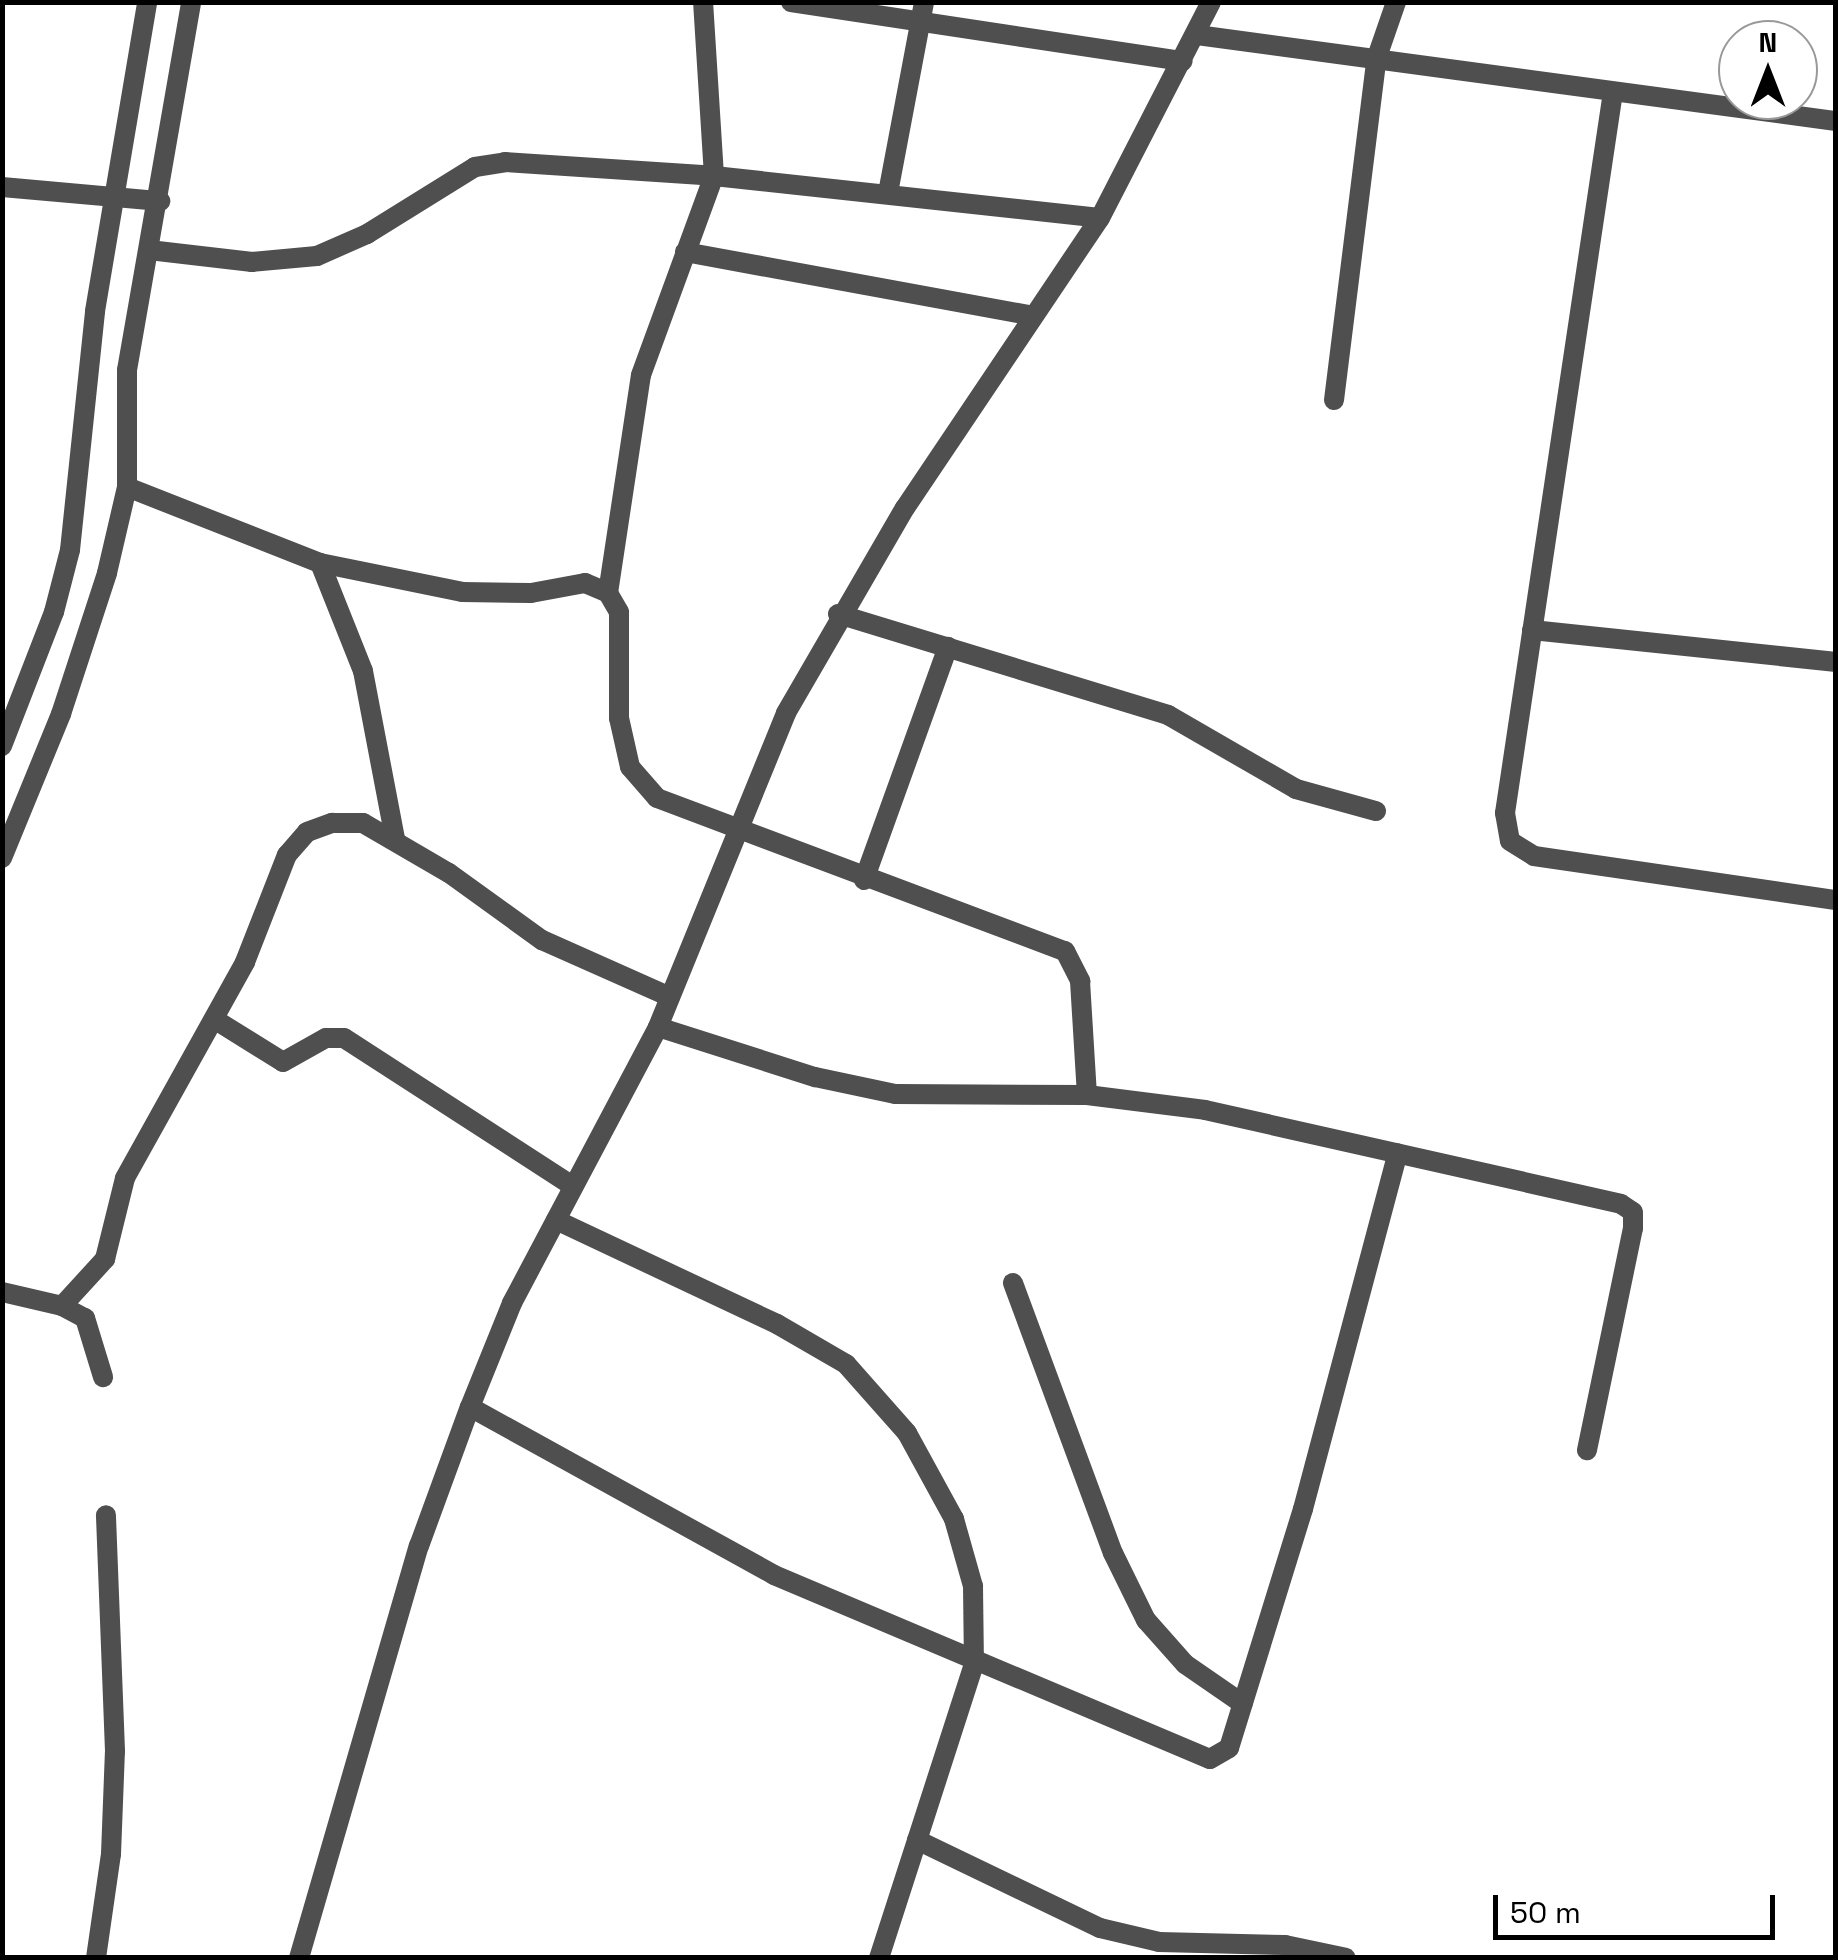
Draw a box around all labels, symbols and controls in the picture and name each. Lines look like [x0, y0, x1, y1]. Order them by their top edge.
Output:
north arrow [1718, 20, 1818, 120]
text: N [1759, 24, 1777, 60]
scale bar [1498, 1875, 1780, 1937]
text: 50 m [1510, 1893, 1581, 1932]

